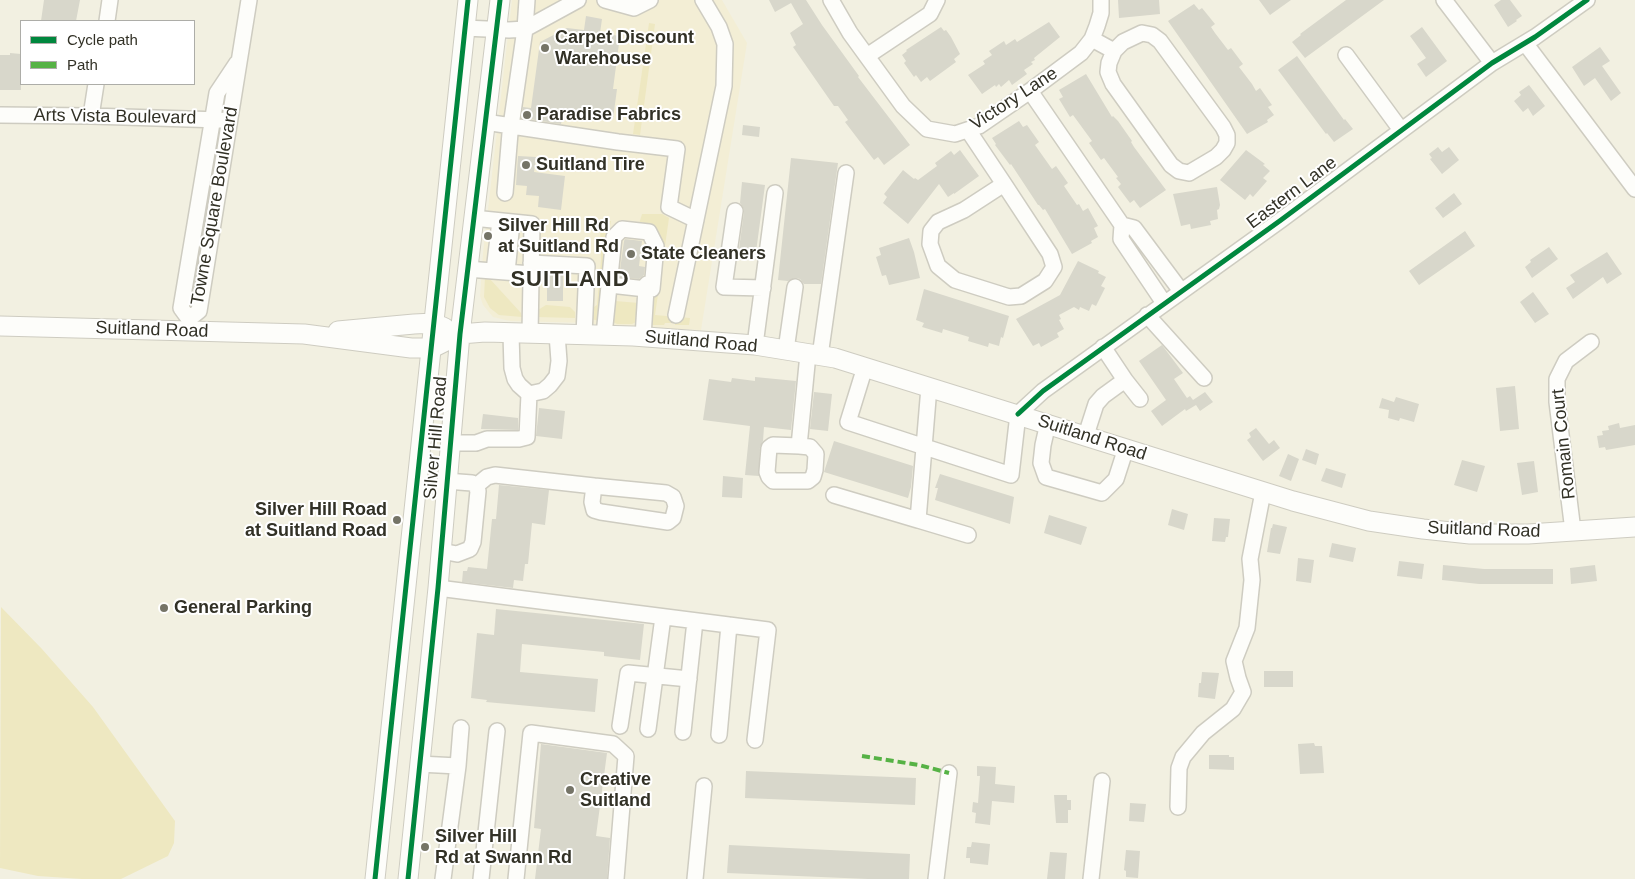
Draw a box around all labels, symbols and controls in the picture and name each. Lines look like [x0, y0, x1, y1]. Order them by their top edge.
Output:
legend [20, 20, 195, 85]
place label: Carpet Discount Warehouse [555, 27, 694, 70]
text: Cycle path [67, 31, 138, 48]
marker: Carpet Discount Warehouse [539, 42, 551, 54]
text: Path [67, 56, 98, 73]
street label: Victory Lane [966, 63, 1062, 135]
place label: Paradise Fabrics [537, 104, 681, 126]
street label: Arts Vista Boulevard [33, 105, 197, 129]
street label: Towne Square Boulevard [187, 105, 243, 307]
marker: Paradise Fabrics [521, 109, 533, 121]
street label: Eastern Lane [1243, 152, 1341, 234]
place label: Suitland Tire [536, 154, 645, 176]
marker: Suitland Tire [520, 159, 532, 171]
place label: Silver Hill Rd at Suitland Rd [498, 215, 619, 258]
marker: Silver Hill Rd at Suitland Rd [482, 230, 494, 242]
place label: State Cleaners [641, 243, 766, 265]
marker: State Cleaners [625, 248, 637, 260]
district label: SUITLAND [509, 267, 631, 293]
street label: Suitland Road [95, 317, 209, 343]
street label: Suitland Road [644, 326, 758, 358]
street label: Silver Hill Road [420, 376, 452, 500]
street label: Romain Court [1547, 388, 1581, 500]
street label: Suitland Road [1035, 410, 1149, 466]
place label: Silver Hill Road at Suitland Road [245, 499, 387, 542]
marker: Silver Hill Road at Suitland Road [391, 514, 403, 526]
street label: Suitland Road [1427, 517, 1541, 543]
place label: General Parking [174, 597, 312, 619]
marker: General Parking [158, 602, 170, 614]
place label: Creative Suitland [580, 769, 651, 812]
marker: Creative Suitland [564, 784, 576, 796]
place label: Silver Hill Rd at Swann Rd [435, 826, 572, 869]
marker: Silver Hill Rd at Swann Rd [419, 841, 431, 853]

